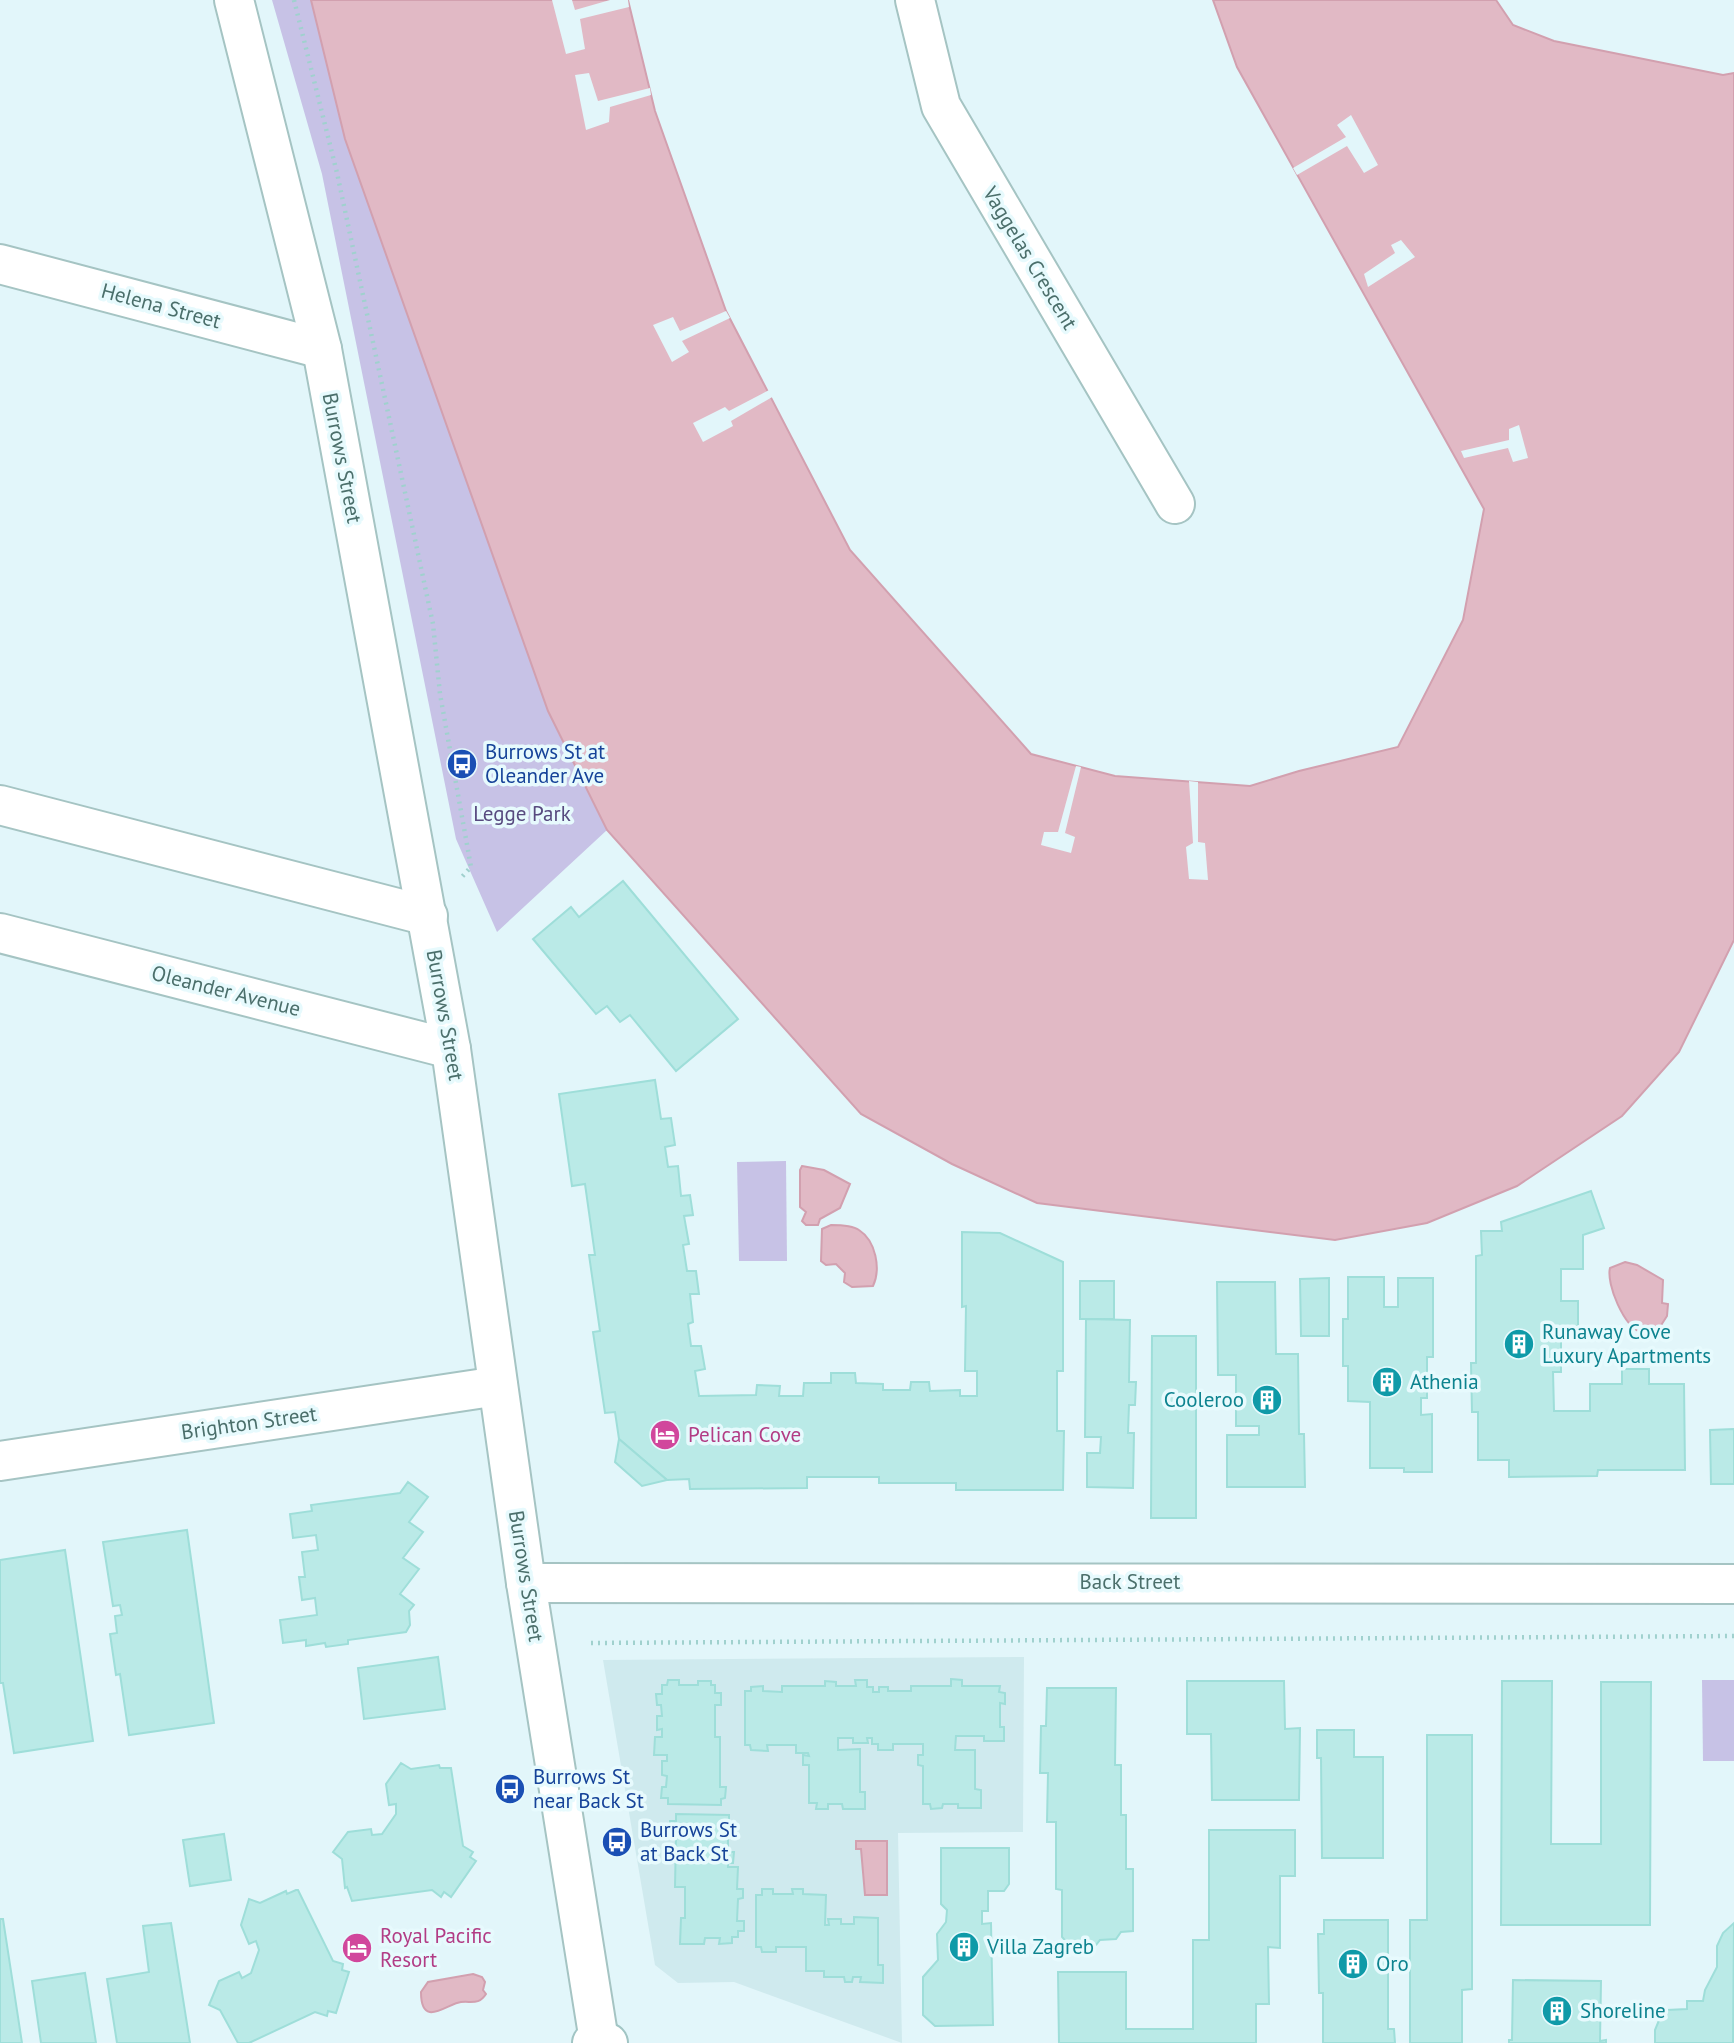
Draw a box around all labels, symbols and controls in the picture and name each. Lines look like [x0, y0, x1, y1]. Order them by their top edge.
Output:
street label: Vaggelas Crescent [977, 180, 1084, 334]
street label: Helena Street [98, 277, 224, 334]
street label: Burrows Street [317, 390, 368, 525]
place label: Burrows St at Oleander Ave [485, 738, 605, 789]
bus stop icon: Burrows St at Oleander Ave [445, 747, 479, 781]
park label: Legge Park [473, 800, 571, 827]
street label: Burrows Street [421, 947, 470, 1082]
street label: Oleander Avenue [149, 959, 303, 1022]
place label: Runaway Cove Luxury Apartments [1542, 1318, 1711, 1369]
building icon: Runaway Cove Luxury Apartments [1502, 1327, 1536, 1361]
building icon: Athenia [1370, 1365, 1404, 1399]
place label: Athenia [1410, 1368, 1479, 1395]
building icon: Cooleroo [1250, 1383, 1284, 1417]
place label: Cooleroo [1164, 1386, 1244, 1413]
street label: Brighton Street [179, 1400, 318, 1445]
hotel icon: Pelican Cove [648, 1418, 682, 1452]
place label: Pelican Cove [688, 1421, 801, 1448]
street label: Burrows Street [503, 1508, 550, 1643]
street label: Back Street [1080, 1568, 1180, 1595]
place label: Burrows St near Back St [533, 1763, 644, 1814]
bus stop icon: Burrows St near Back St [493, 1772, 527, 1806]
place label: Burrows St at Back St [640, 1816, 737, 1867]
bus stop icon: Burrows St at Back St [600, 1825, 634, 1859]
place label: Royal Pacific Resort [380, 1922, 492, 1973]
building icon: Villa Zagreb [947, 1930, 981, 1964]
hotel icon: Royal Pacific Resort [340, 1931, 374, 1965]
place label: Villa Zagreb [986, 1933, 1094, 1960]
building icon: Oro [1336, 1947, 1370, 1981]
place label: Oro [1376, 1950, 1409, 1977]
building icon: Shoreline [1540, 1994, 1574, 2028]
place label: Shoreline [1580, 1997, 1666, 2024]

